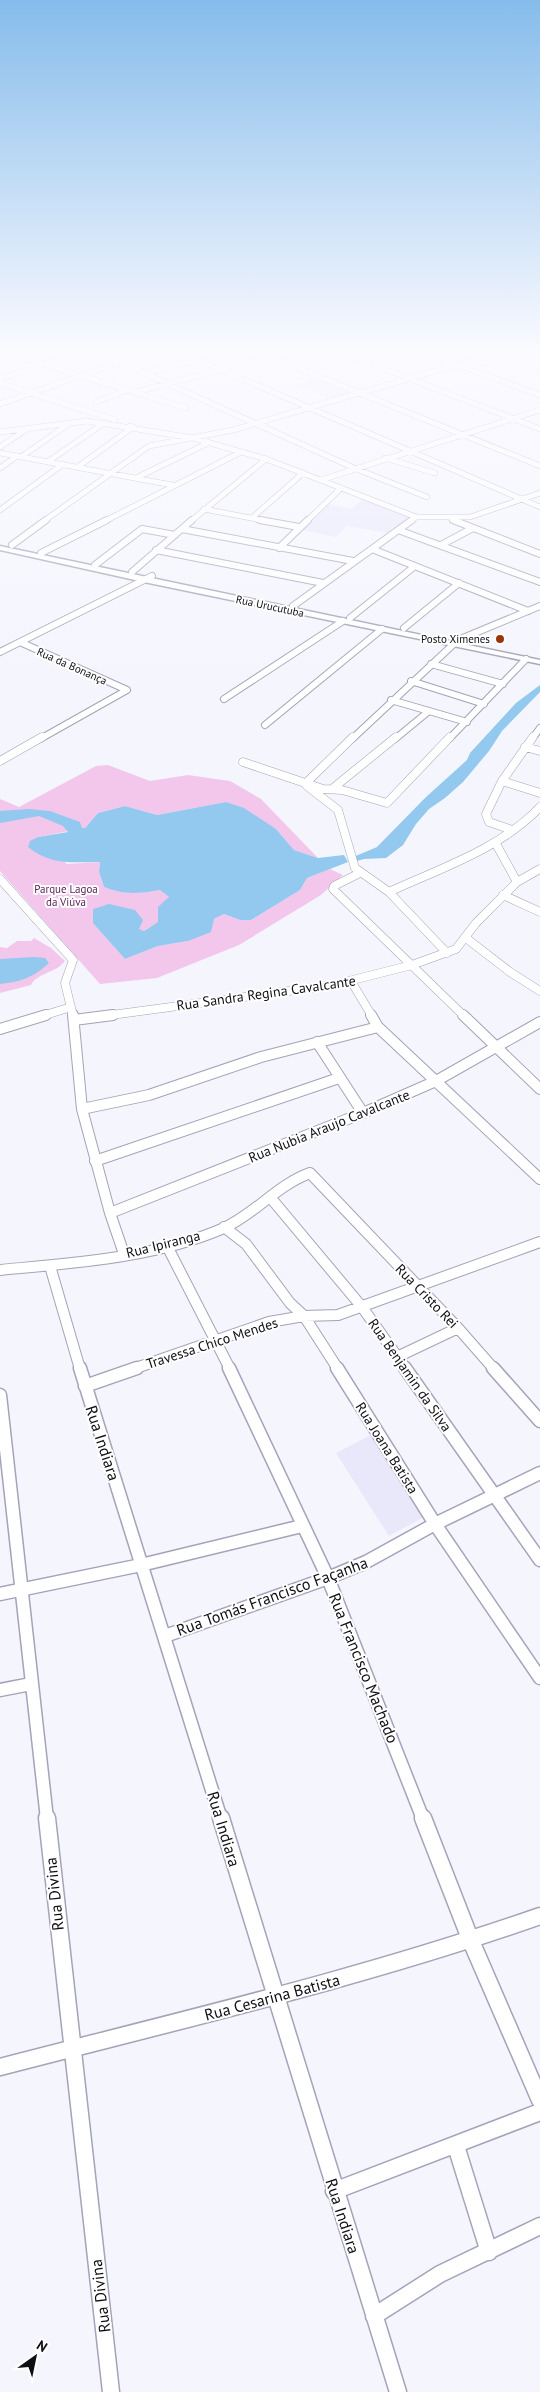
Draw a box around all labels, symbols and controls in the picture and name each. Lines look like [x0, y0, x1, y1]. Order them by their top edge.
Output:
street label: Rua Urucutuba [235, 592, 305, 620]
place label: Posto Ximenes [421, 632, 490, 646]
marker: Posto Ximenes [494, 633, 506, 645]
street label: Rua da Bonança [35, 644, 109, 688]
park label: Parque Lagoa da Viúva [34, 882, 98, 909]
street label: Rua Sandra Regina Cavalcante [175, 972, 357, 1014]
street label: Rua Nubia Araujo Cavalcante [246, 1085, 412, 1167]
street label: Rua Ipiranga [124, 1226, 202, 1262]
street label: Rua Cristo Rei [392, 1260, 462, 1332]
street label: Travessa Chico Mendes [144, 1313, 280, 1373]
street label: Rua Benjamin da Silva [364, 1315, 456, 1435]
street label: Rua Joana Batista [352, 1399, 422, 1497]
street label: Rua Indiara [81, 1403, 125, 1483]
street label: Rua Tomás Francisco Façanha [174, 1552, 370, 1640]
street label: Rua Francisco Machado [325, 1590, 403, 1746]
street label: Rua Indiara [203, 1789, 245, 1869]
street label: Rua Divina [40, 1856, 68, 1932]
street label: Rua Cesarina Batista [202, 1969, 342, 2025]
street label: Rua Indiara [321, 2176, 365, 2256]
street label: Rua Divina [86, 2258, 114, 2334]
north arrow [10, 2332, 60, 2382]
text: N [33, 2336, 51, 2356]

